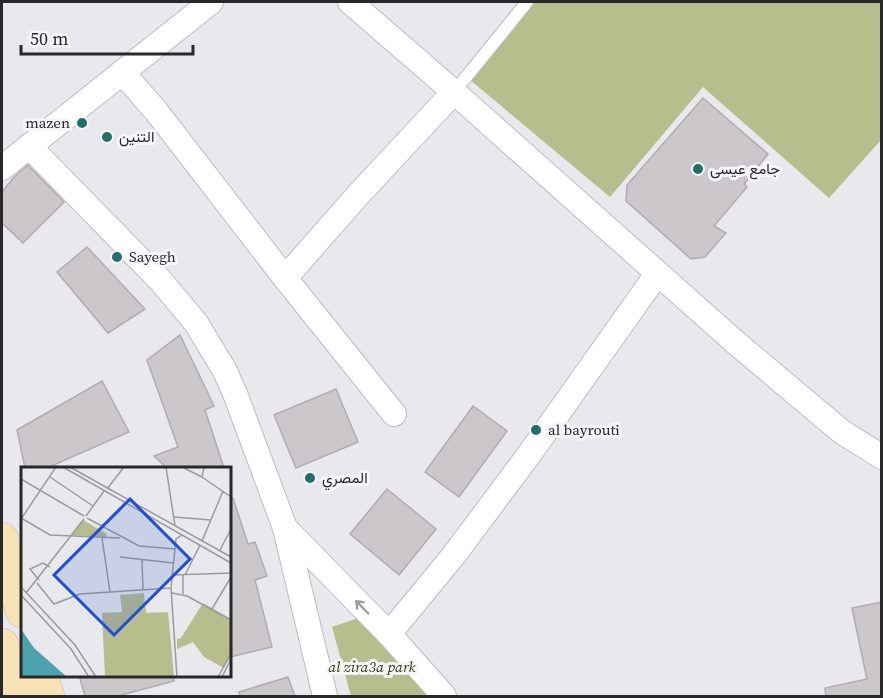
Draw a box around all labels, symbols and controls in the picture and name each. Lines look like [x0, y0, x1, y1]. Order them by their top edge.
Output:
scale bar [21, 18, 194, 56]
text: 50 m [30, 26, 68, 51]
place label: mazen [25, 112, 70, 133]
marker: mazen [75, 116, 89, 130]
place label: التنين [119, 126, 154, 147]
marker: التنين [100, 130, 114, 144]
place label: جامع عيسى [710, 158, 780, 180]
marker: جامع عيسى [691, 162, 705, 176]
place label: Sayegh [129, 246, 176, 267]
marker: Sayegh [110, 250, 124, 264]
place label: al bayrouti [548, 419, 620, 440]
marker: al bayrouti [529, 423, 543, 437]
inset map [21, 467, 231, 677]
place label: المصري [322, 467, 368, 491]
marker: المصري [303, 471, 317, 485]
one-way arrow [355, 599, 369, 614]
park label: al zira3a park [328, 656, 417, 677]

